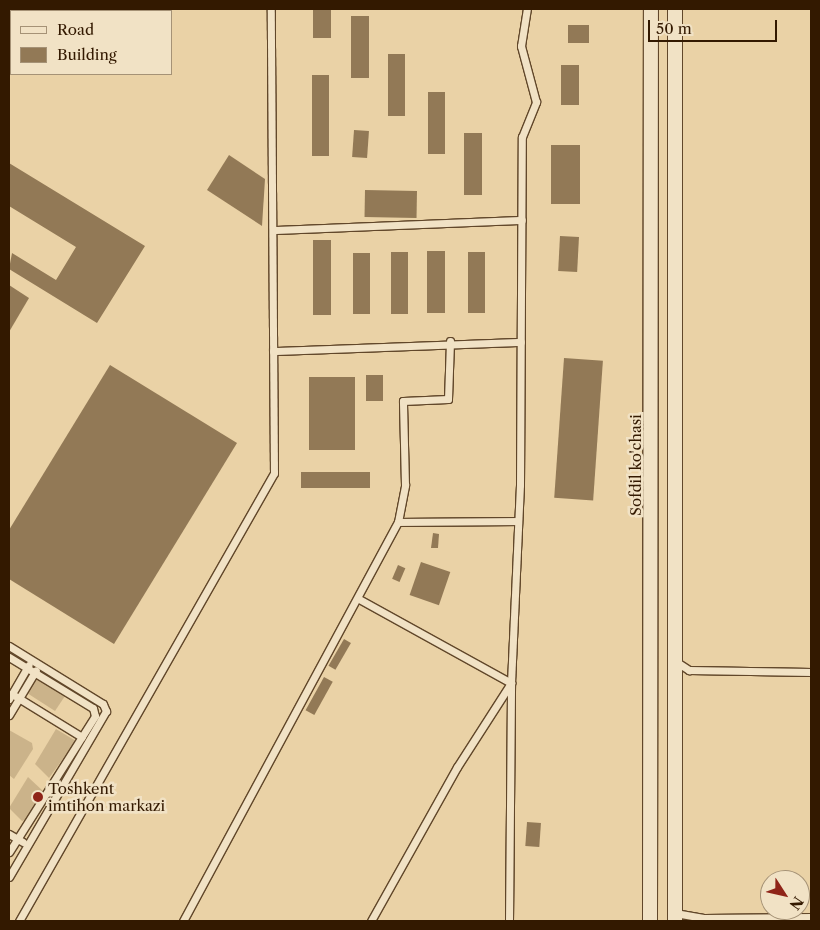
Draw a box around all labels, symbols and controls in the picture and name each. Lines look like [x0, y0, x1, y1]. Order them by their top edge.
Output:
legend [10, 10, 172, 75]
scale bar [650, 10, 779, 42]
text: 50 m [656, 19, 692, 38]
text: Road [57, 20, 94, 39]
text: Building [57, 45, 117, 64]
street label: Sofdil ko'chasi [627, 414, 645, 516]
place label: Toshkent imtihon markazi [48, 779, 165, 814]
marker: Toshkent imtihon markazi [32, 791, 44, 803]
north arrow [760, 870, 810, 920]
text: N [786, 893, 807, 913]

